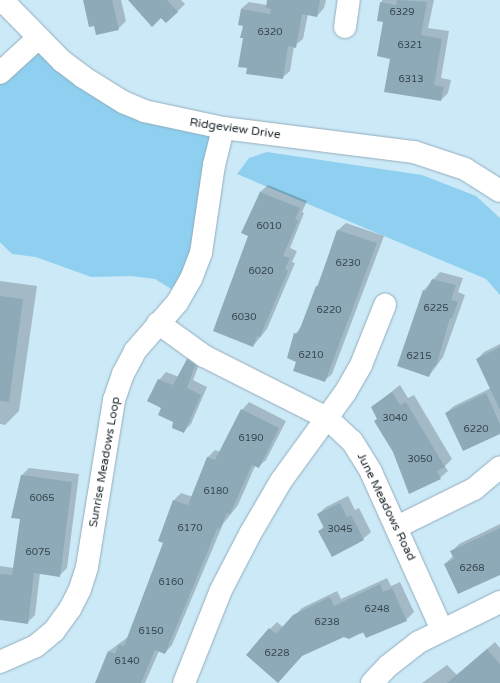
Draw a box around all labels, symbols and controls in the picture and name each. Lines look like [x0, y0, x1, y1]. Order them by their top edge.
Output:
house number: 6329 [389, 7, 415, 19]
house number: 6320 [257, 27, 283, 39]
house number: 6321 [397, 40, 423, 52]
house number: 6313 [398, 74, 424, 86]
street label: Ridgeview Drive [189, 115, 281, 143]
house number: 6010 [256, 221, 282, 233]
house number: 6230 [335, 258, 361, 270]
house number: 6020 [248, 266, 274, 278]
house number: 6225 [423, 303, 449, 315]
house number: 6220 [316, 305, 342, 317]
house number: 6030 [231, 312, 257, 324]
house number: 6210 [298, 350, 324, 362]
house number: 6215 [406, 351, 432, 363]
street label: Sunrise Meadows Loop [86, 396, 124, 528]
house number: 3040 [382, 413, 408, 425]
house number: 6220 [463, 424, 489, 436]
house number: 6190 [238, 433, 264, 445]
street label: June Meadows Road [354, 451, 418, 563]
house number: 3050 [407, 454, 433, 466]
house number: 6180 [203, 486, 229, 498]
house number: 6065 [29, 493, 55, 505]
house number: 6170 [177, 523, 203, 535]
house number: 3045 [327, 524, 353, 536]
house number: 6075 [25, 547, 51, 559]
house number: 6268 [459, 563, 485, 575]
house number: 6160 [158, 577, 184, 589]
house number: 6248 [364, 604, 390, 616]
house number: 6238 [314, 617, 340, 629]
house number: 6150 [138, 626, 164, 638]
house number: 6228 [264, 648, 290, 660]
house number: 6140 [114, 656, 140, 668]

